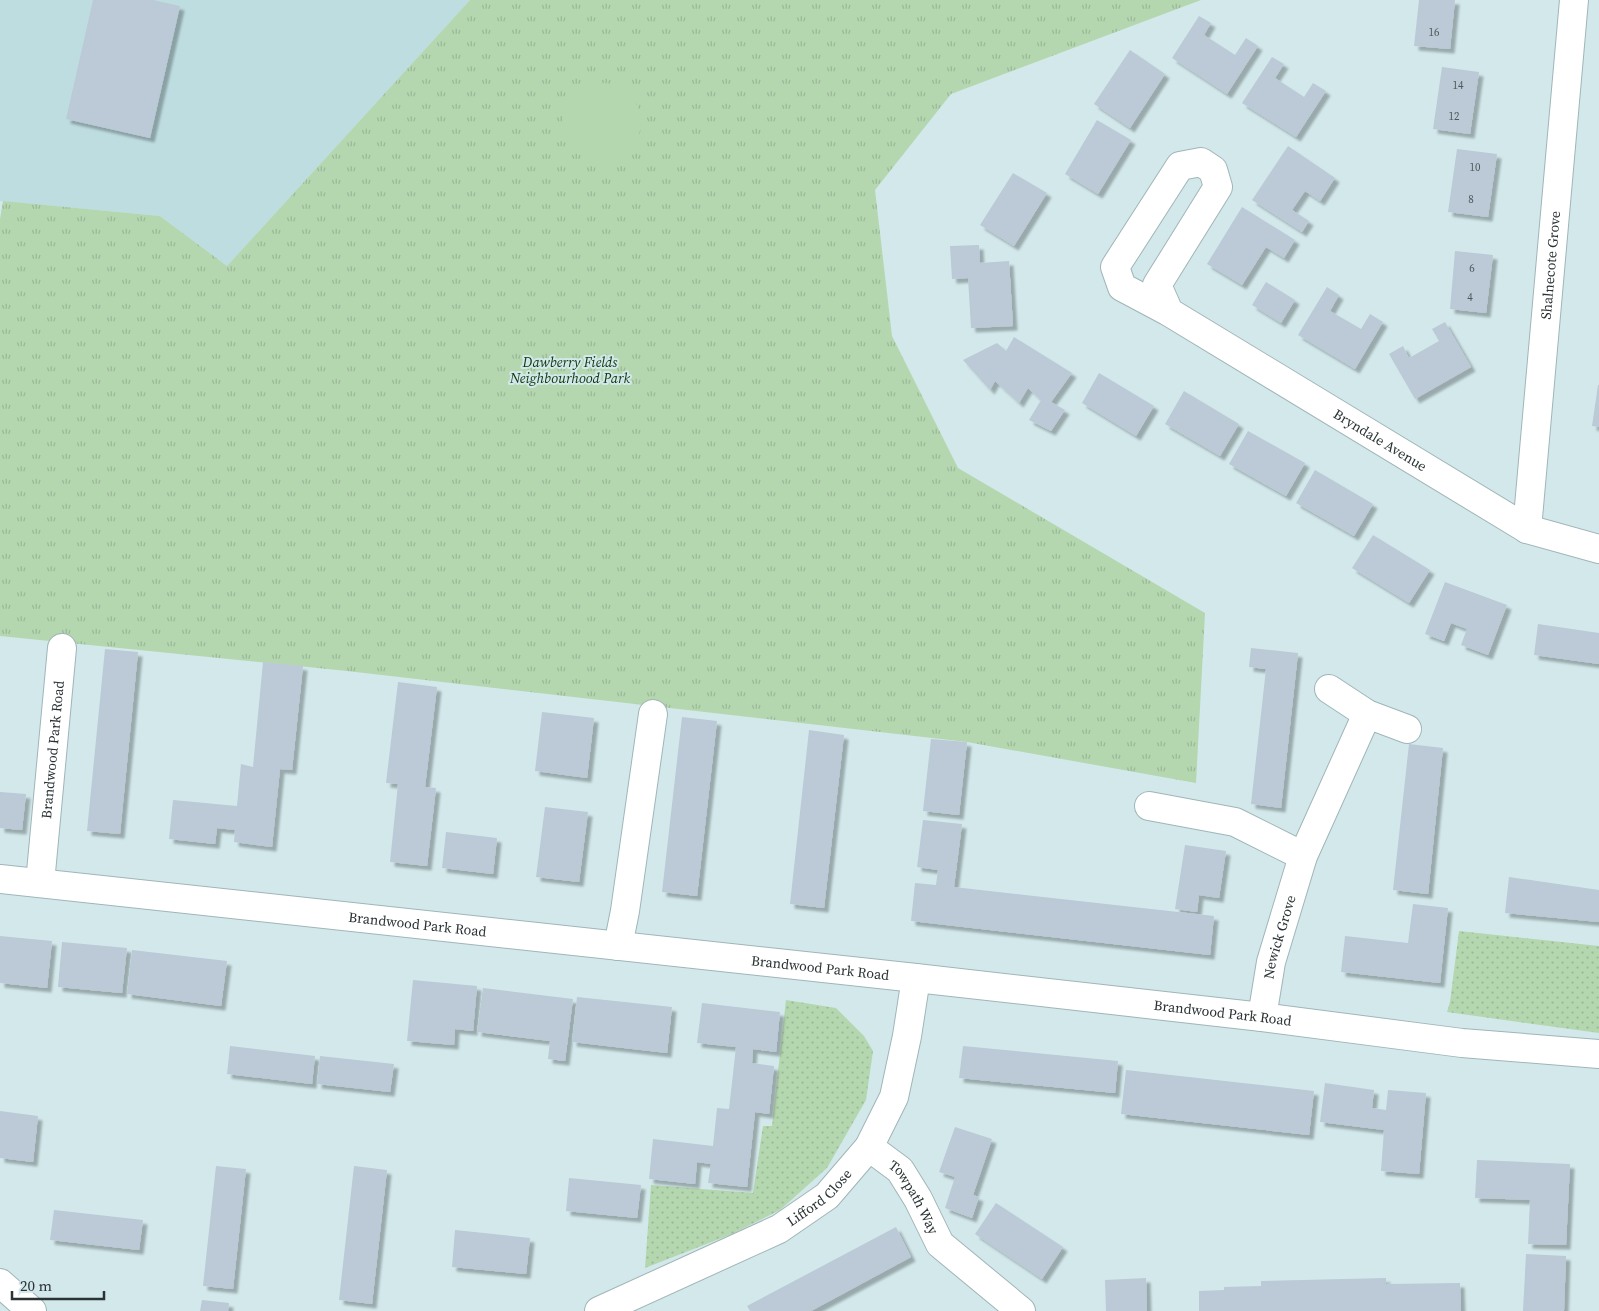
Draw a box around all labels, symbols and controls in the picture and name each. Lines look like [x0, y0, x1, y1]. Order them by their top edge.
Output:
house number: 16 [1429, 25, 1440, 40]
house number: 14 [1453, 78, 1464, 93]
house number: 12 [1449, 109, 1460, 124]
house number: 10 [1470, 160, 1481, 175]
house number: 8 [1468, 192, 1474, 207]
street label: Shalnecote Grove [1536, 210, 1565, 320]
house number: 6 [1469, 261, 1475, 276]
house number: 4 [1467, 290, 1473, 305]
park label: Dawberry Fields Neighbourhood Park [509, 352, 630, 388]
street label: Bryndale Avenue [1330, 404, 1431, 476]
street label: Brandwood Park Road [36, 680, 69, 820]
street label: Newick Grove [1258, 892, 1301, 980]
street label: Brandwood Park Road [348, 907, 488, 942]
street label: Brandwood Park Road [750, 950, 890, 985]
street label: Brandwood Park Road [1153, 995, 1293, 1031]
street label: Towpath Way [885, 1155, 944, 1238]
street label: Lifford Close [782, 1164, 856, 1231]
scale bar [12, 1268, 105, 1300]
text: 20 m [20, 1275, 52, 1296]

